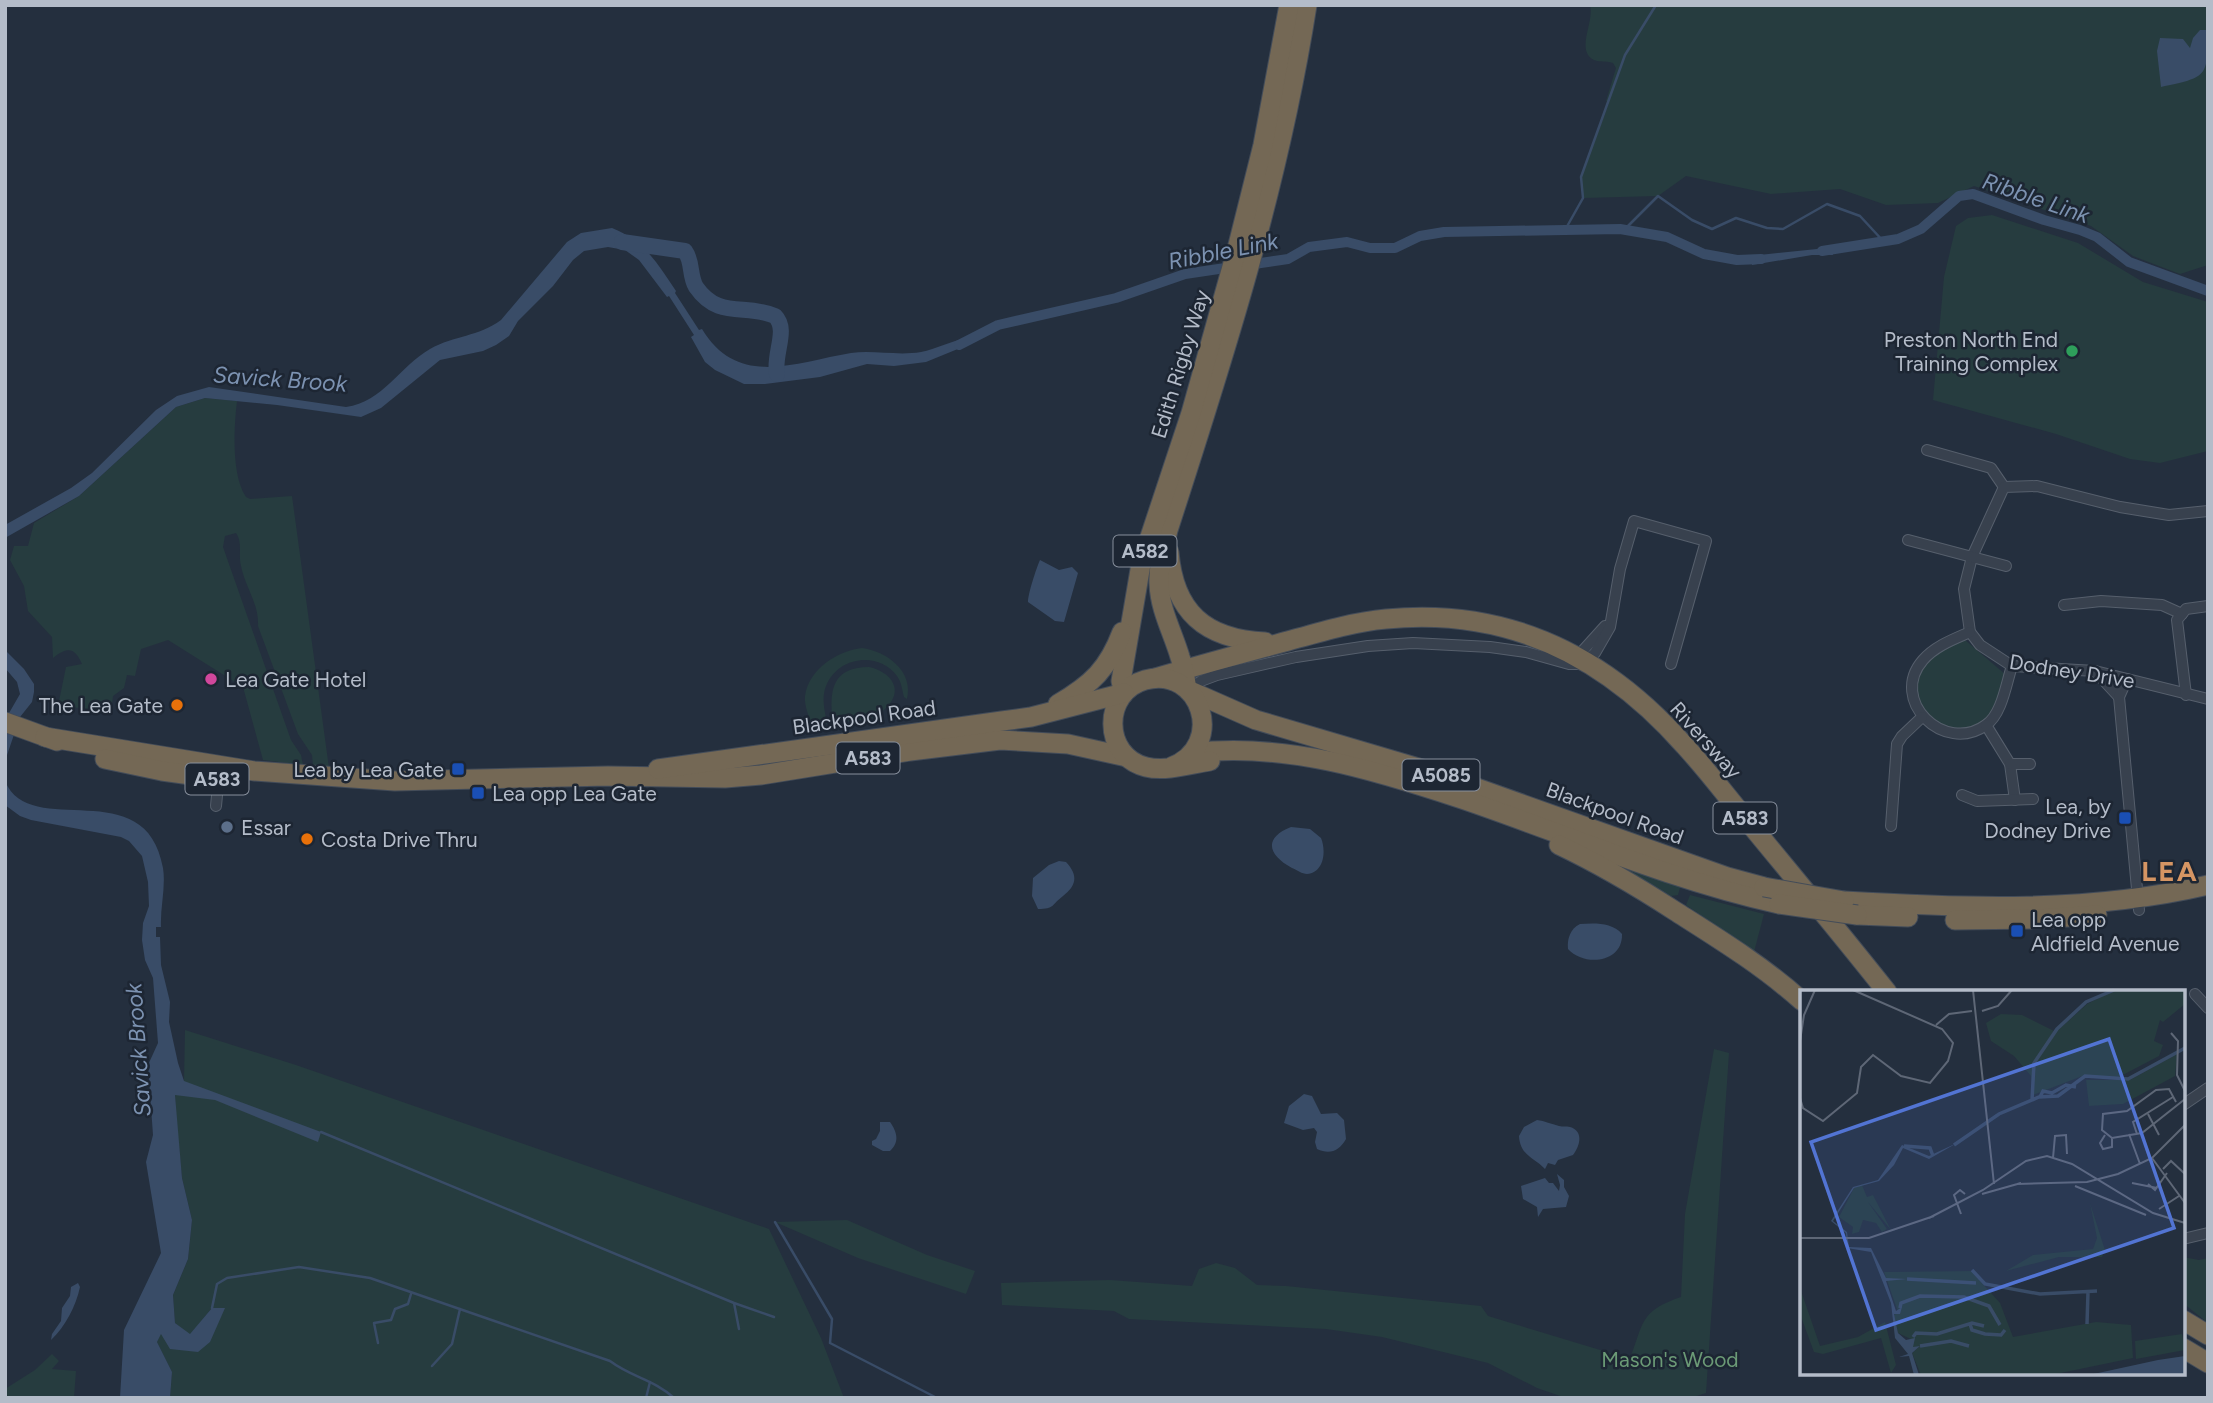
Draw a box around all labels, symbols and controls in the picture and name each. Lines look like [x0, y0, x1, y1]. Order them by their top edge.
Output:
water label: Ribble Link [1979, 167, 2094, 230]
water label: Ribble Link [1166, 226, 1281, 275]
street label: Edith Rigby Way [1146, 287, 1214, 441]
place label: Preston North End Training Complex [1884, 327, 2058, 376]
marker: Preston North End Training Complex [2064, 343, 2080, 359]
water label: Savick Brook [212, 360, 349, 398]
road number: A582 [1114, 536, 1176, 566]
street label: Dodney Drive [2008, 649, 2136, 693]
place label: Lea Gate Hotel [225, 667, 366, 692]
marker: Lea Gate Hotel [203, 671, 219, 687]
place label: The Lea Gate [39, 693, 163, 718]
street label: Blackpool Road [791, 695, 937, 739]
street label: Riversway [1665, 696, 1747, 784]
marker: The Lea Gate [169, 697, 185, 713]
road number: A583 [836, 743, 900, 774]
place label: Lea by Lea Gate [293, 757, 444, 782]
road number: A5085 [1402, 760, 1480, 790]
marker: Lea by Lea Gate [450, 761, 466, 777]
road number: A583 [186, 764, 248, 794]
street label: Blackpool Road [1543, 777, 1687, 849]
place label: Lea opp Lea Gate [492, 781, 657, 806]
marker: Lea opp Lea Gate [470, 785, 486, 801]
place label: Lea, by Dodney Drive [1984, 794, 2111, 843]
road number: A583 [1714, 803, 1776, 834]
marker: Lea, by Dodney Drive [2117, 810, 2133, 826]
place label: Essar [241, 815, 291, 840]
marker: Essar [219, 819, 235, 835]
place label: Costa Drive Thru [321, 827, 478, 852]
marker: Costa Drive Thru [299, 831, 315, 847]
district label: LEA [2141, 854, 2199, 888]
place label: Lea opp Aldfield Avenue [2031, 907, 2179, 956]
marker: Lea opp Aldfield Avenue [2009, 923, 2025, 939]
water label: Savick Brook [119, 981, 157, 1118]
inset map [1800, 990, 2185, 1375]
park label: Mason's Wood [1601, 1347, 1739, 1372]

